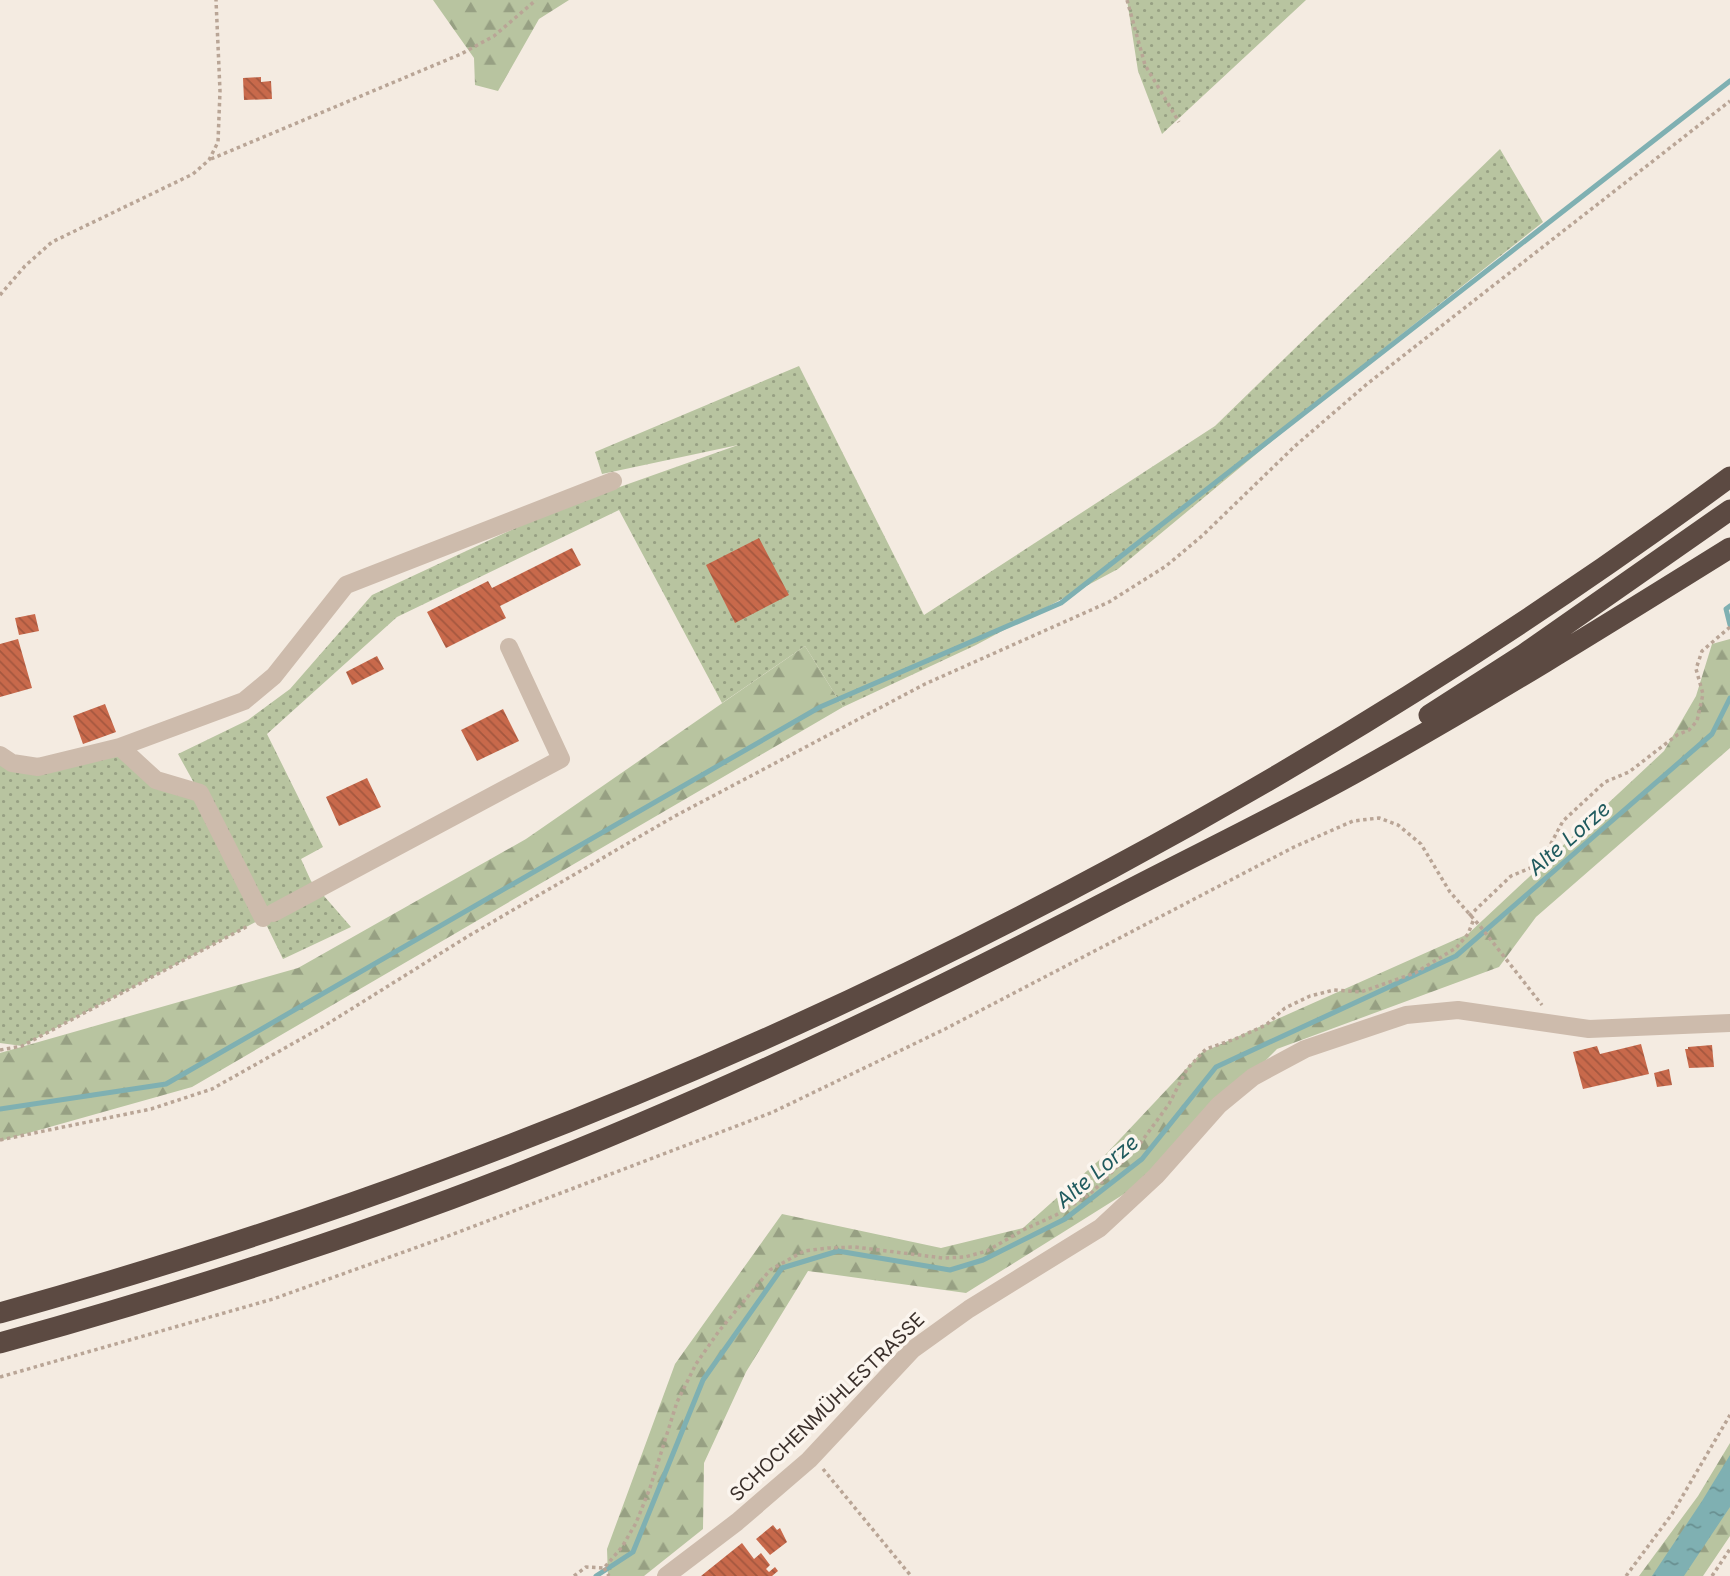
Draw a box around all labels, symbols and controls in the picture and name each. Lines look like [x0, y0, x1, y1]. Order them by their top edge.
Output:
water label: Alte Lorze [1522, 796, 1615, 881]
water label: Alte Lorze [1050, 1129, 1143, 1213]
street label: SCHOCHENMÜHLESTRASSE [725, 1308, 929, 1506]

